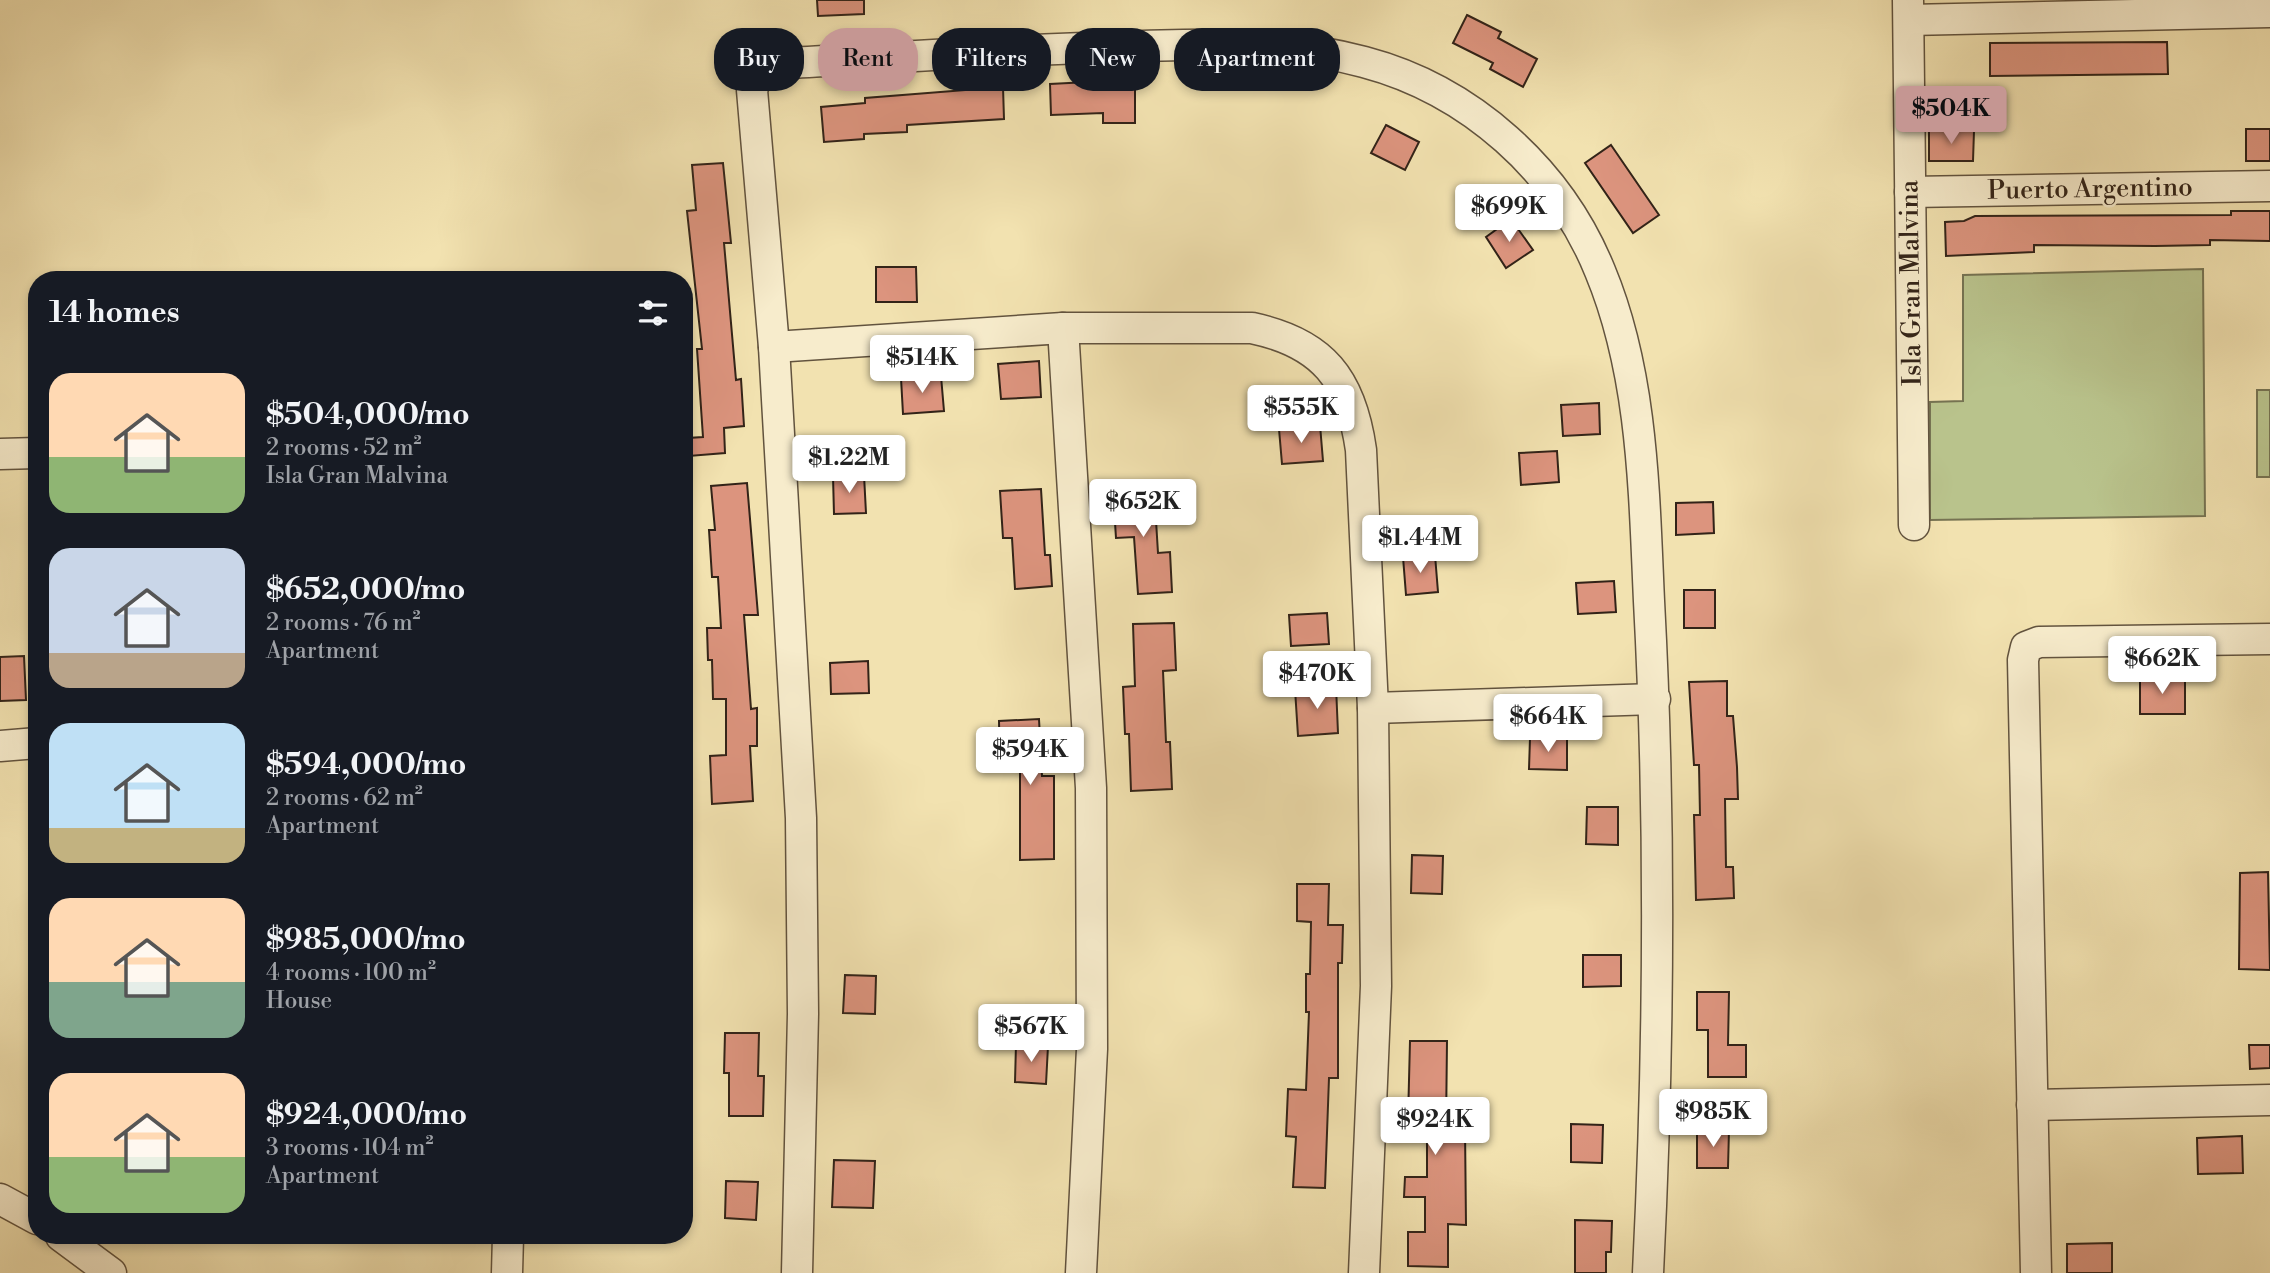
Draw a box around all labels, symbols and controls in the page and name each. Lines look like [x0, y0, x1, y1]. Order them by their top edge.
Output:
chip: Buy [714, 28, 804, 91]
chip: Rent [818, 28, 918, 91]
chip: Filters [932, 28, 1051, 91]
chip: New [1065, 28, 1160, 91]
chip: Apartment [1174, 28, 1340, 91]
pin: $504K [1902, 86, 2000, 146]
text: $504K [1912, 95, 1990, 123]
street label: Puerto Argentino [1987, 171, 2193, 207]
street label: Isla Gran Malvina [1893, 179, 1929, 386]
pin: $699K [1460, 184, 1558, 244]
text: $699K [1471, 193, 1547, 221]
text: 14 homes [49, 294, 180, 332]
icon: filters [634, 294, 672, 332]
pin: $514K [873, 336, 971, 395]
text: $514K [886, 344, 958, 372]
pin: $555K [1252, 386, 1350, 445]
text: $555K [1263, 394, 1339, 422]
text: $504,000/mo [266, 396, 470, 434]
icon: home [105, 401, 189, 485]
text: 2 rooms · 52 m² [266, 434, 422, 462]
pin: $1.22M [792, 435, 906, 495]
text: $1.22M [808, 444, 890, 472]
text: Isla Gran Malvina [266, 462, 448, 490]
pin: $652K [1094, 480, 1192, 539]
text: $652K [1105, 488, 1181, 516]
pin: $1.44M [1363, 516, 1477, 575]
text: $1.44M [1378, 524, 1462, 552]
text: $652,000/mo [266, 571, 465, 609]
icon: home [105, 576, 189, 660]
text: 2 rooms · 76 m² [266, 609, 421, 637]
pin: $662K [2113, 636, 2211, 696]
text: Apartment [266, 637, 379, 665]
text: $662K [2124, 645, 2200, 673]
pin: $470K [1268, 652, 1366, 711]
text: $470K [1279, 660, 1355, 688]
pin: $664K [1499, 694, 1597, 754]
text: $664K [1509, 703, 1587, 731]
pin: $594K [981, 728, 1079, 787]
text: $594K [992, 736, 1068, 764]
text: $594,000/mo [266, 746, 466, 784]
icon: home [105, 751, 189, 835]
text: 2 rooms · 62 m² [266, 784, 423, 812]
text: Apartment [266, 812, 379, 840]
text: $985,000/mo [266, 921, 466, 959]
icon: home [105, 926, 189, 1010]
text: 4 rooms · 100 m² [266, 959, 436, 987]
text: House [266, 987, 332, 1015]
pin: $567K [982, 1004, 1080, 1064]
text: $567K [994, 1013, 1068, 1041]
pin: $985K [1664, 1090, 1762, 1149]
text: $924,000/mo [266, 1096, 467, 1134]
pin: $924K [1386, 1098, 1484, 1157]
text: $985K [1675, 1098, 1751, 1126]
icon: home [105, 1101, 189, 1185]
text: $924K [1397, 1106, 1473, 1134]
text: 3 rooms · 104 m² [266, 1134, 434, 1162]
text: Apartment [266, 1162, 379, 1190]

